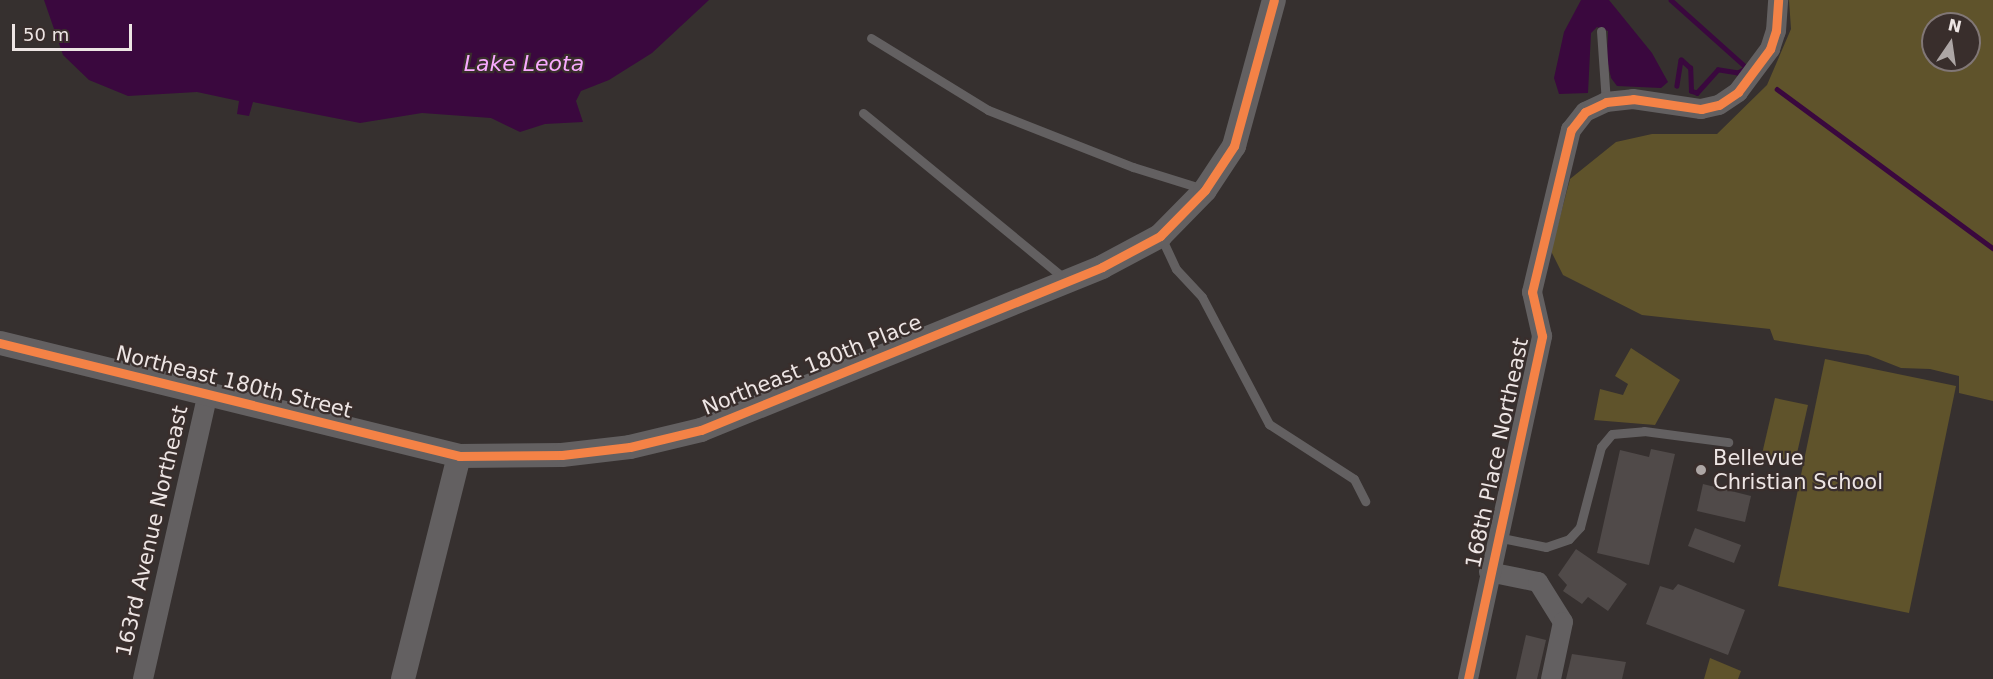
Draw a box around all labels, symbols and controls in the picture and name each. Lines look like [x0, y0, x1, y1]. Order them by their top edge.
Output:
scale bar [15, 12, 135, 50]
north arrow [1921, 12, 1981, 72]
text: N [1946, 15, 1963, 37]
text: 50 m [23, 24, 69, 45]
water label: Lake Leota [464, 51, 584, 77]
street label: Northeast 180th Place [699, 309, 925, 421]
street label: 168th Place Northeast [1460, 336, 1534, 570]
street label: Northeast 180th Street [113, 340, 355, 424]
street label: 163rd Avenue Northeast [111, 403, 193, 659]
place label: Bellevue Christian School [1713, 445, 1883, 495]
marker: Bellevue Christian School [1694, 463, 1708, 477]

